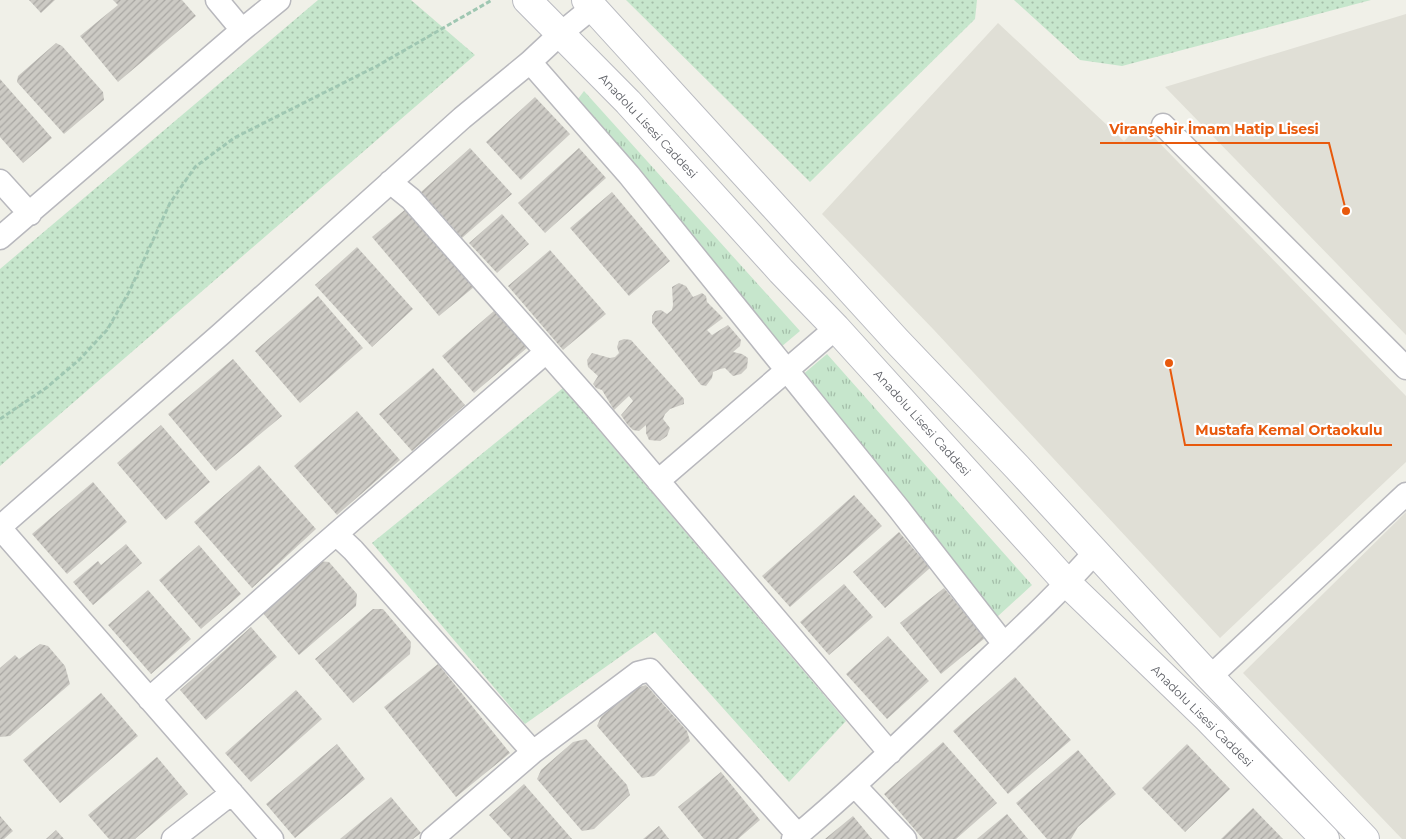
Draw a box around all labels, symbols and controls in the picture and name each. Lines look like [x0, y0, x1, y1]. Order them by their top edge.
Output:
street label: Anadolu Lisesi Caddesi [596, 70, 701, 181]
callout: Viranşehir İmam Hatip Lisesi [1100, 114, 1329, 143]
text: Viranşehir İmam Hatip Lisesi [1108, 120, 1319, 138]
street label: Anadolu Lisesi Caddesi [871, 367, 974, 479]
callout: Mustafa Kemal Ortaokulu [1185, 416, 1392, 445]
text: Mustafa Kemal Ortaokulu [1195, 421, 1383, 439]
street label: Anadolu Lisesi Caddesi [1148, 662, 1256, 770]

